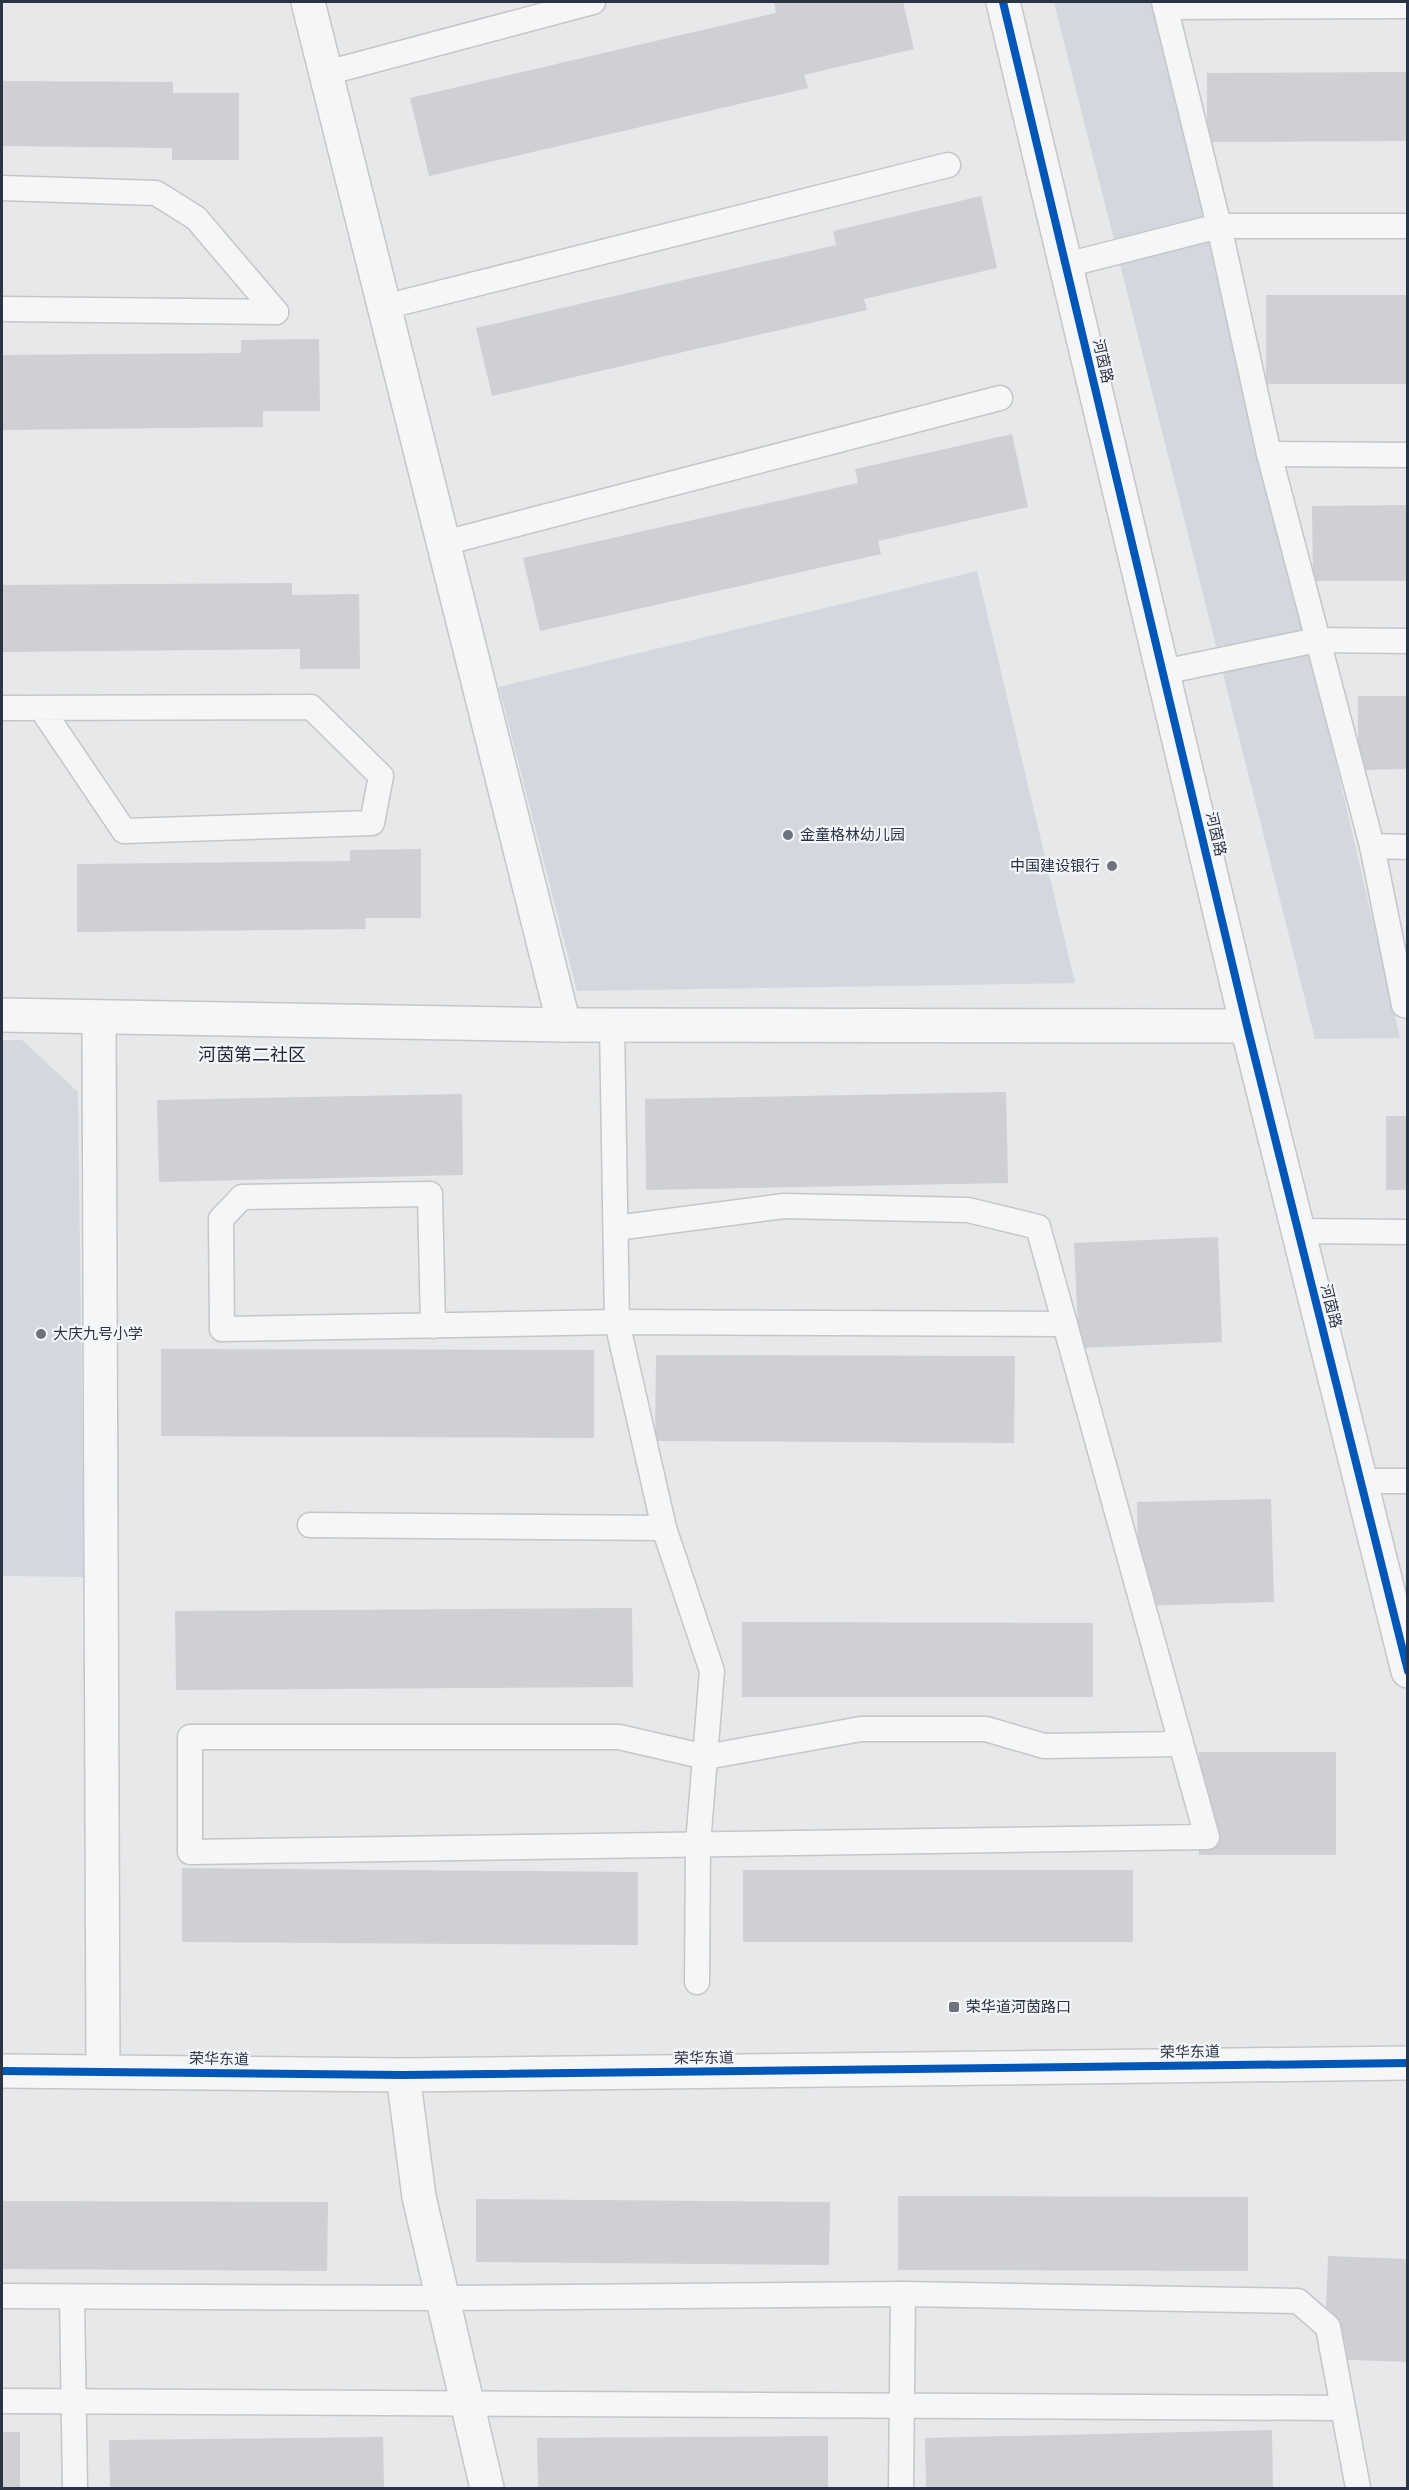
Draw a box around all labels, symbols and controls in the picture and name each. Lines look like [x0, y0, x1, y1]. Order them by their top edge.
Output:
street label: 河茵路 [1090, 337, 1118, 385]
street label: 河茵路 [1203, 810, 1231, 858]
place label: 金童格林幼儿园 [800, 825, 905, 843]
marker: 金童格林幼儿园 [781, 828, 795, 842]
place label: 中国建设银行 [1010, 856, 1100, 874]
marker: 中国建设银行 [1105, 859, 1119, 873]
district label: 河茵第二社区 [198, 1043, 306, 1065]
street label: 河茵路 [1318, 1282, 1346, 1330]
place label: 大庆九号小学 [53, 1324, 143, 1342]
marker: 大庆九号小学 [34, 1327, 48, 1341]
place label: 荣华道河茵路口 [966, 1997, 1071, 2015]
marker: 荣华道河茵路口 [947, 2000, 961, 2014]
street label: 荣华东道 [1160, 2041, 1220, 2061]
street label: 荣华东道 [674, 2047, 734, 2067]
street label: 荣华东道 [189, 2048, 249, 2068]

